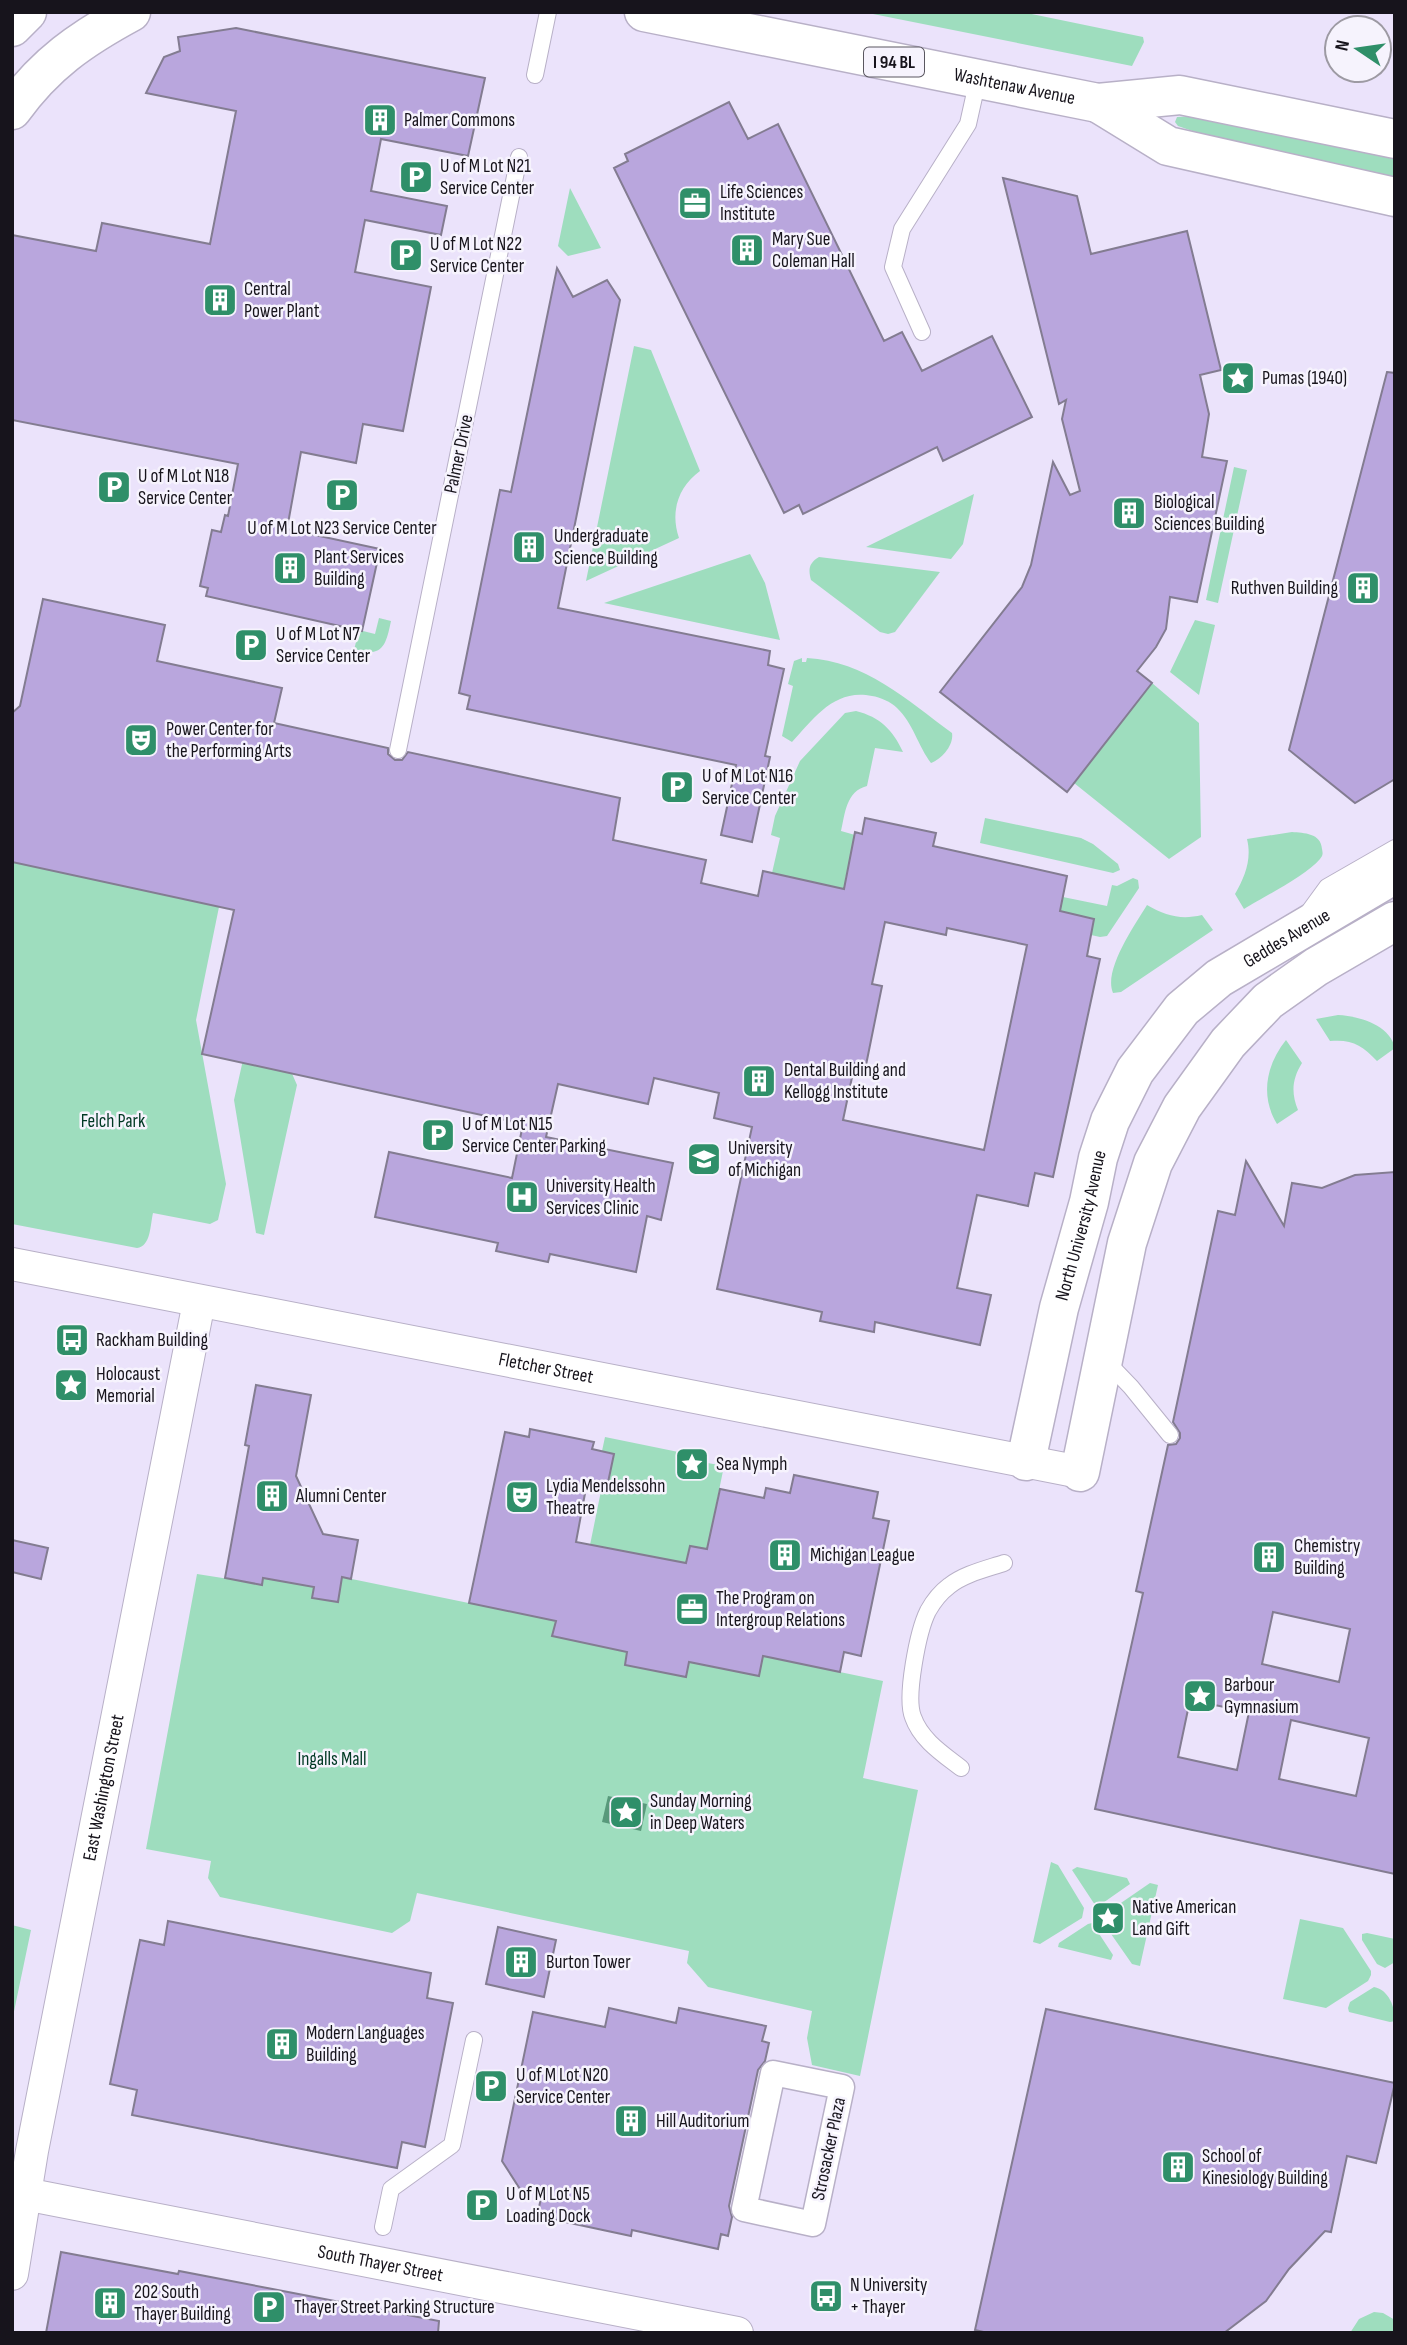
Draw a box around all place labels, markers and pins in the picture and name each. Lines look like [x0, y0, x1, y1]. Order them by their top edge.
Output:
building icon: Palmer Commons [361, 101, 399, 139]
place label: Palmer Commons [404, 109, 515, 132]
place label: U of M Lot N21 Service Center [440, 155, 535, 200]
parking icon: U of M Lot N21 Service Center [397, 158, 435, 196]
place label: Life Sciences Institute [720, 181, 803, 226]
office icon: Life Sciences Institute [676, 184, 714, 222]
place label: Mary Sue Coleman Hall [772, 228, 855, 273]
building icon: Mary Sue Coleman Hall [728, 231, 766, 269]
place label: U of M Lot N22 Service Center [430, 233, 525, 278]
parking icon: U of M Lot N22 Service Center [387, 236, 425, 274]
place label: Central Power Plant [244, 278, 320, 323]
building icon: Central Power Plant [201, 281, 239, 319]
place icon: Pumas (1940) [1219, 359, 1257, 397]
place label: Pumas (1940) [1262, 367, 1347, 390]
place label: U of M Lot N18 Service Center [138, 465, 233, 510]
parking icon: U of M Lot N18 Service Center [95, 468, 133, 506]
parking icon: U of M Lot N23 Service Center [323, 476, 361, 514]
place label: Biological Sciences Building [1154, 491, 1265, 536]
building icon: Biological Sciences Building [1110, 494, 1148, 532]
place label: U of M Lot N23 Service Center [247, 517, 437, 540]
place label: Undergraduate Science Building [554, 525, 658, 570]
building icon: Undergraduate Science Building [510, 528, 548, 566]
place label: Plant Services Building [314, 546, 404, 591]
building icon: Plant Services Building [271, 549, 309, 587]
building icon: Ruthven Building [1344, 569, 1382, 607]
place label: Ruthven Building [1231, 577, 1338, 600]
place label: U of M Lot N7 Service Center [276, 623, 371, 668]
parking icon: U of M Lot N7 Service Center [232, 626, 270, 664]
place label: Power Center for the Performing Arts [166, 718, 292, 763]
theatre icon: Power Center for the Performing Arts [122, 721, 160, 759]
place label: U of M Lot N16 Service Center [702, 765, 797, 810]
parking icon: U of M Lot N16 Service Center [658, 768, 696, 806]
place label: Dental Building and Kellogg Institute [784, 1059, 906, 1104]
building icon: Dental Building and Kellogg Institute [740, 1062, 778, 1100]
place label: U of M Lot N15 Service Center Parking [462, 1113, 607, 1158]
parking icon: U of M Lot N15 Service Center Parking [419, 1116, 457, 1154]
place label: University of Michigan [728, 1137, 801, 1182]
school or university icon: University of Michigan [685, 1140, 723, 1178]
place label: University Health Services Clinic [546, 1175, 656, 1220]
hospital icon: University Health Services Clinic [503, 1178, 541, 1216]
bus stop icon: Rackham Building [53, 1321, 91, 1359]
place label: Rackham Building [96, 1329, 208, 1352]
place label: Holocaust Memorial [96, 1363, 160, 1408]
place icon: Holocaust Memorial [52, 1366, 90, 1404]
place icon: Sea Nymph [673, 1445, 711, 1483]
place label: Sea Nymph [716, 1453, 787, 1476]
place label: Lydia Mendelssohn Theatre [546, 1475, 665, 1520]
building icon: Alumni Center [253, 1477, 291, 1515]
theatre icon: Lydia Mendelssohn Theatre [503, 1478, 541, 1516]
place label: Alumni Center [295, 1485, 387, 1508]
place label: Chemistry Building [1294, 1535, 1361, 1580]
building icon: Michigan League [766, 1536, 804, 1574]
building icon: Chemistry Building [1250, 1538, 1288, 1576]
place label: Michigan League [810, 1544, 915, 1567]
place label: The Program on Intergroup Relations [716, 1587, 845, 1632]
office icon: The Program on Intergroup Relations [673, 1590, 711, 1628]
place label: Barbour Gymnasium [1224, 1674, 1299, 1719]
place icon: Barbour Gymnasium [1181, 1677, 1219, 1715]
place label: Sunday Morning in Deep Waters [650, 1790, 752, 1835]
place icon: Sunday Morning in Deep Waters [607, 1793, 645, 1831]
place label: Native American Land Gift [1132, 1896, 1236, 1941]
place icon: Native American Land Gift [1089, 1899, 1127, 1937]
building icon: Burton Tower [502, 1943, 540, 1981]
place label: Burton Tower [546, 1951, 631, 1974]
place label: Modern Languages Building [306, 2022, 425, 2067]
building icon: Modern Languages Building [263, 2025, 301, 2063]
place label: U of M Lot N20 Service Center [516, 2064, 611, 2109]
parking icon: U of M Lot N20 Service Center [472, 2067, 510, 2105]
building icon: Hill Auditorium [612, 2102, 650, 2140]
place label: Hill Auditorium [656, 2110, 749, 2133]
place label: School of Kinesiology Building [1202, 2145, 1328, 2190]
building icon: School of Kinesiology Building [1159, 2148, 1197, 2186]
place label: U of M Lot N5 Loading Dock [506, 2183, 591, 2228]
parking icon: U of M Lot N5 Loading Dock [463, 2186, 501, 2224]
place label: N University + Thayer [850, 2274, 928, 2319]
bus stop icon: N University + Thayer [807, 2277, 845, 2315]
place label: 202 South Thayer Building [134, 2281, 231, 2326]
building icon: 202 South Thayer Building [91, 2284, 129, 2322]
parking icon: Thayer Street Parking Structure [250, 2288, 288, 2326]
place label: Thayer Street Parking Structure [294, 2296, 495, 2319]

